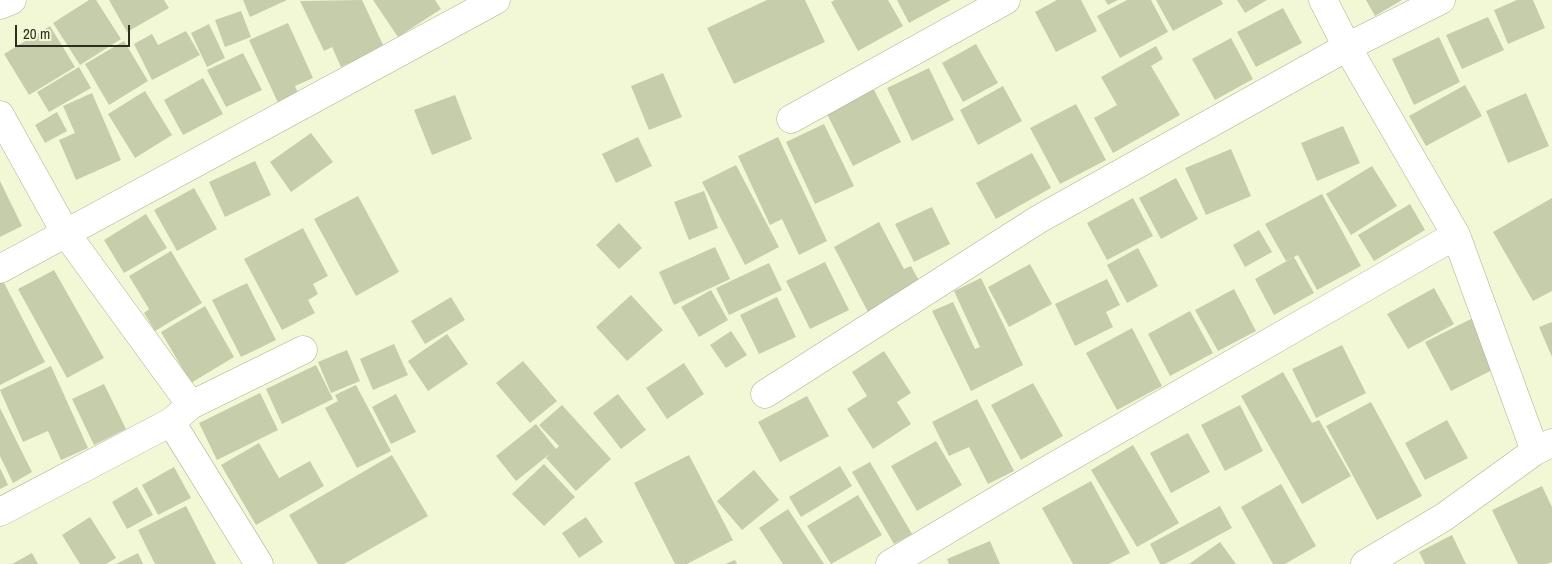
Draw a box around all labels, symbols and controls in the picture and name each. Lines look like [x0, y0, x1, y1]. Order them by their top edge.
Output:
scale bar [18, 15, 132, 47]
text: 20 m [23, 23, 50, 44]

